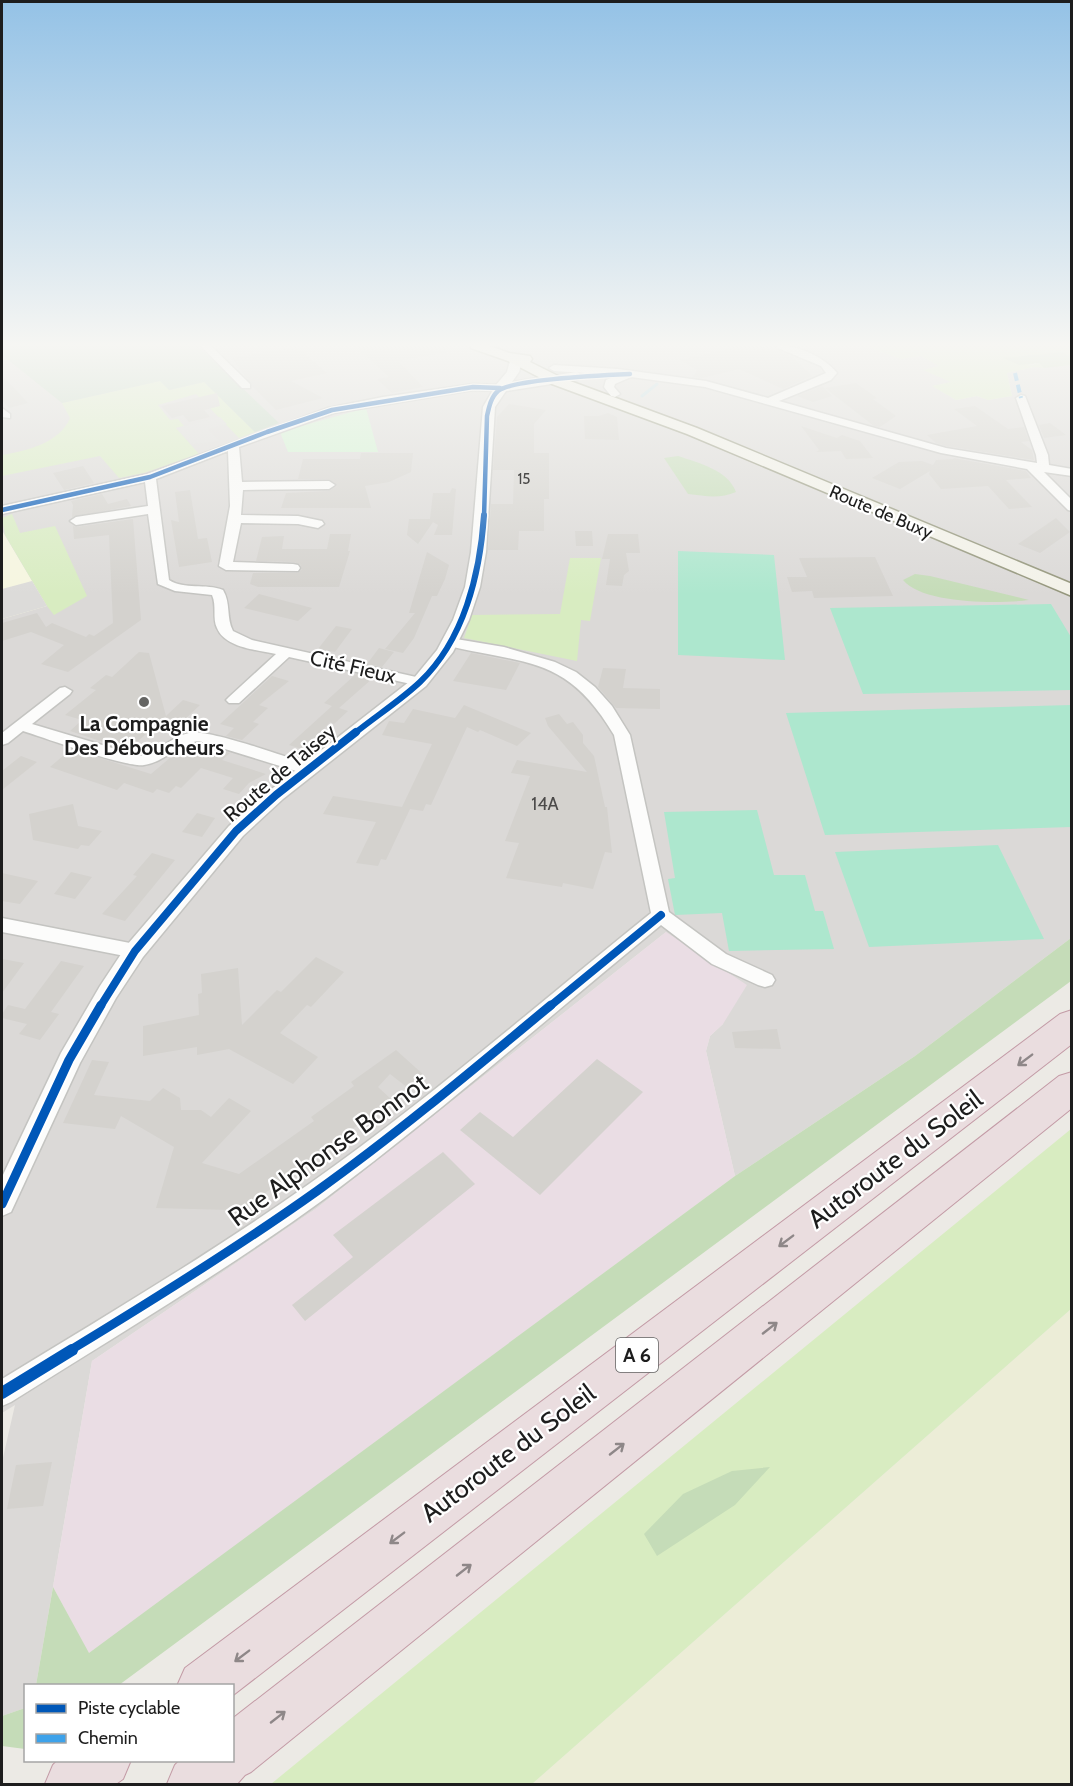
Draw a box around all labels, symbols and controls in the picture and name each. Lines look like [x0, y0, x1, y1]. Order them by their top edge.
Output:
house number: 15 [517, 470, 531, 488]
street label: Route de Buxy [826, 480, 936, 544]
street label: Cité Fieux [308, 644, 399, 689]
marker: La Compagnie Des Déboucheurs [137, 695, 151, 709]
place label: La Compagnie Des Déboucheurs [64, 711, 224, 760]
street label: Route de Taisey [218, 718, 341, 827]
house number: 14A [531, 793, 559, 815]
one-way arrow [1017, 1053, 1033, 1066]
street label: Rue Alphonse Bonnot [222, 1067, 434, 1233]
street label: Autoroute du Soleil [801, 1083, 989, 1235]
one-way arrow [779, 1235, 795, 1248]
one-way arrow [762, 1321, 778, 1334]
road number: A 6 [616, 1338, 658, 1372]
street label: Autoroute du Soleil [414, 1377, 602, 1529]
one-way arrow [609, 1442, 625, 1455]
one-way arrow [390, 1531, 406, 1544]
one-way arrow [456, 1563, 472, 1576]
one-way arrow [234, 1649, 250, 1662]
legend [24, 1684, 234, 1762]
text: Piste cyclable [78, 1697, 180, 1719]
one-way arrow [270, 1710, 286, 1723]
text: Chemin [78, 1727, 138, 1749]

